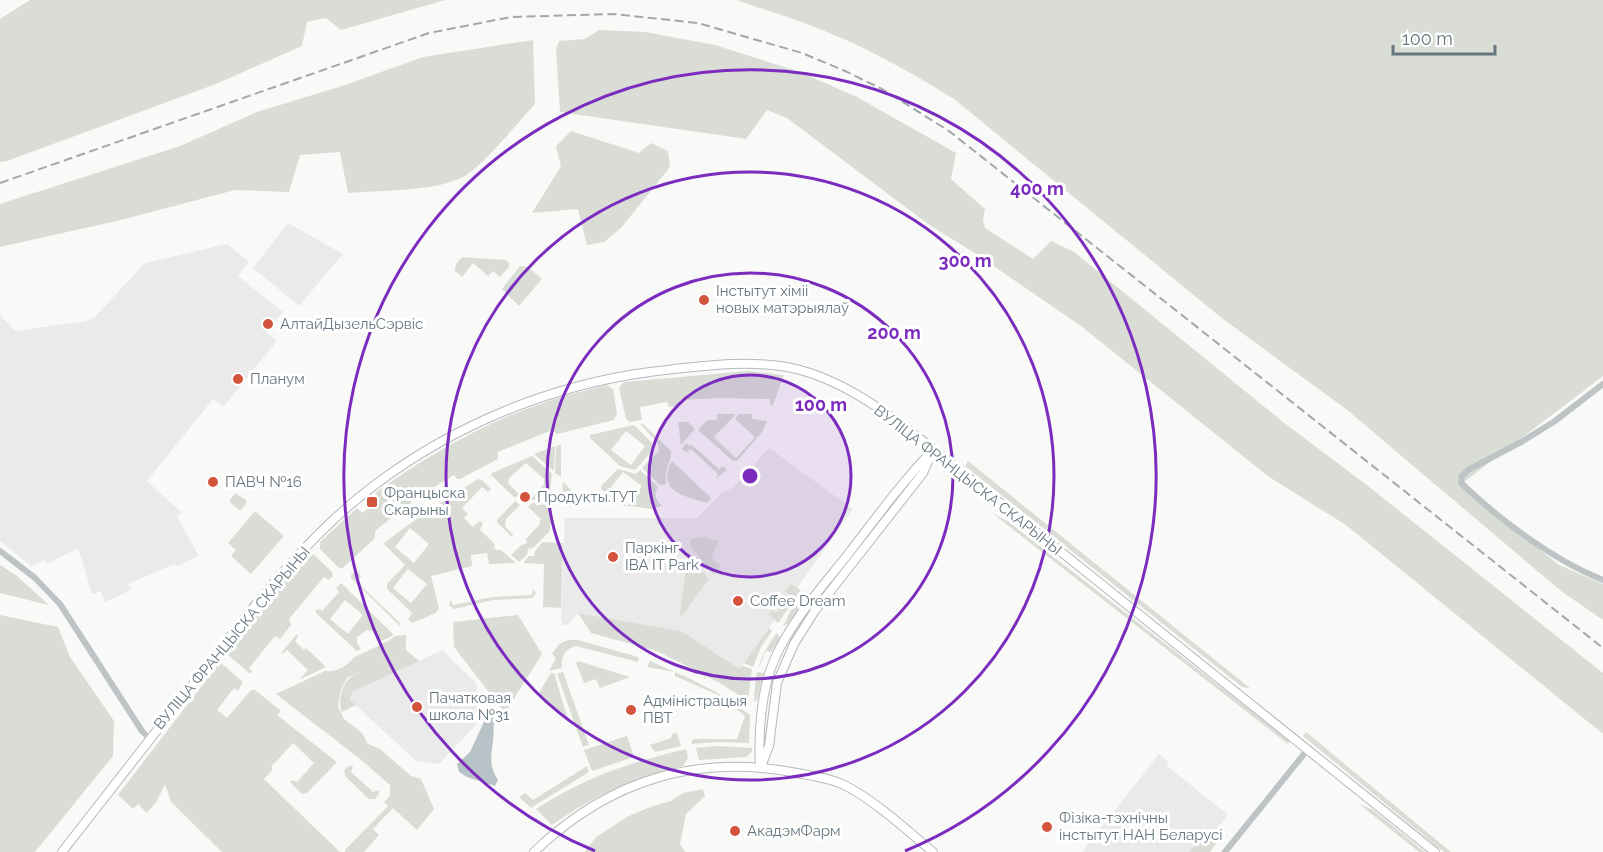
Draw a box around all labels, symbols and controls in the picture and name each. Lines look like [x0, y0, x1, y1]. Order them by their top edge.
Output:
scale bar [1393, 18, 1495, 56]
text: 100 m [1402, 28, 1453, 49]
text: 400 m [1010, 178, 1064, 199]
text: 300 m [938, 250, 992, 271]
place label: Інстытут хіміі новых матэрыялаў [716, 282, 849, 317]
marker: Інстытут хіміі новых матэрыялаў [697, 293, 711, 307]
place label: АлтайДызельСэрвіс [280, 315, 423, 333]
marker: АлтайДызельСэрвіс [261, 317, 275, 331]
text: 200 m [867, 322, 921, 343]
place label: Планум [250, 370, 305, 388]
marker: Планум [231, 372, 245, 386]
text: 100 m [795, 394, 847, 415]
street label: ВУЛІЦА ФРАНЦЫСКА СКАРЫНЫ [871, 401, 1065, 559]
centre of rings [740, 466, 760, 486]
place label: ПАВЧ №16 [225, 473, 302, 491]
marker: ПАВЧ №16 [206, 475, 220, 489]
place label: Францыска Скарыны [384, 484, 465, 519]
place label: Продукты.ТУТ [537, 488, 637, 506]
marker: Продукты.ТУТ [518, 490, 532, 504]
marker: Францыска Скарыны [365, 495, 379, 509]
place label: Паркінг IBA IT Park [625, 539, 699, 574]
street label: ВУЛІЦА ФРАНЦЫСКА СКАРЫНЫ [150, 543, 314, 733]
marker: Паркінг IBA IT Park [606, 550, 620, 564]
place label: Coffee Dream [750, 592, 846, 610]
marker: Coffee Dream [731, 594, 745, 608]
place label: Пачатковая школа №31 [429, 689, 511, 724]
place label: Адміністрацыя ПВТ [643, 692, 747, 727]
marker: Пачатковая школа №31 [410, 700, 424, 714]
marker: Адміністрацыя ПВТ [624, 703, 638, 717]
place label: Фізіка-тэхнічны інстытут НАН Беларусі [1059, 809, 1223, 844]
marker: Фізіка-тэхнічны інстытут НАН Беларусі [1040, 820, 1054, 834]
place label: АкадэмФарм [747, 822, 841, 840]
marker: АкадэмФарм [728, 824, 742, 838]

